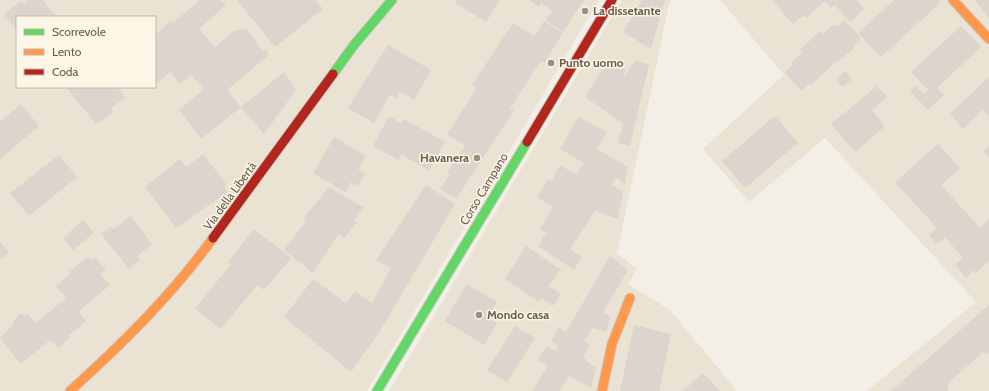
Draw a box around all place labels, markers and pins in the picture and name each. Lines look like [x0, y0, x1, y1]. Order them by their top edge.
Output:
place label: La dissetante [593, 3, 661, 18]
marker: La dissetante [580, 6, 590, 16]
place label: Punto uomo [559, 55, 624, 70]
marker: Punto uomo [546, 58, 556, 68]
place label: Havanera [420, 150, 469, 165]
marker: Havanera [472, 153, 482, 163]
place label: Mondo casa [487, 307, 549, 322]
marker: Mondo casa [474, 310, 484, 320]

